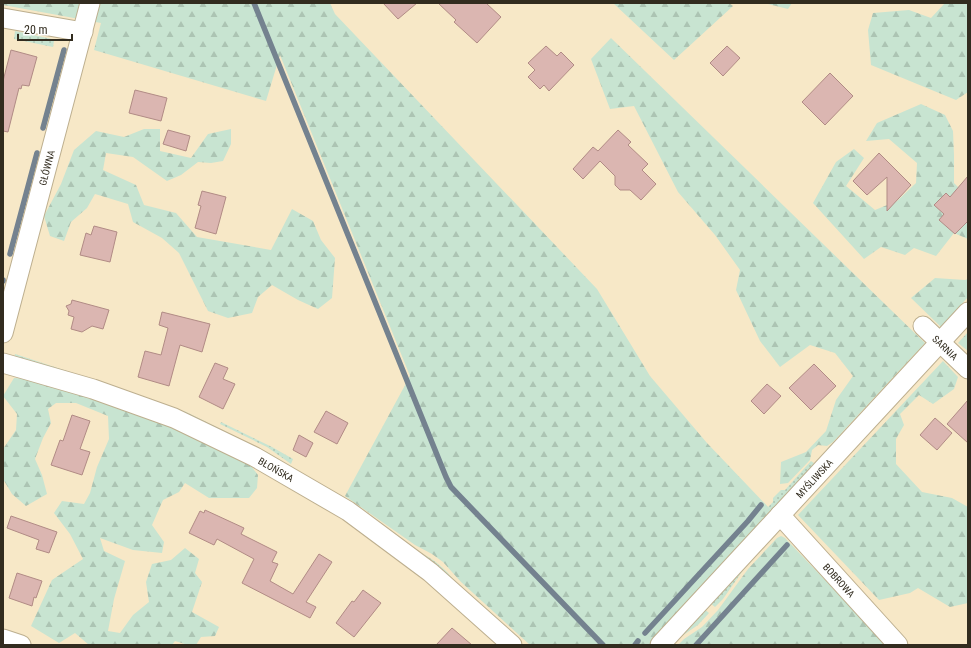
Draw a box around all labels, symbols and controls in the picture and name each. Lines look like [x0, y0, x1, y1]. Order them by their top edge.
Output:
scale bar [18, 16, 72, 42]
text: 20 m [24, 23, 48, 37]
street label: GŁÓWNA [37, 148, 57, 187]
street label: SARNIA [930, 333, 961, 362]
street label: BŁOŃSKA [257, 455, 296, 484]
street label: MYŚLIWSKA [793, 456, 835, 500]
street label: BOBROWA [821, 561, 857, 599]

